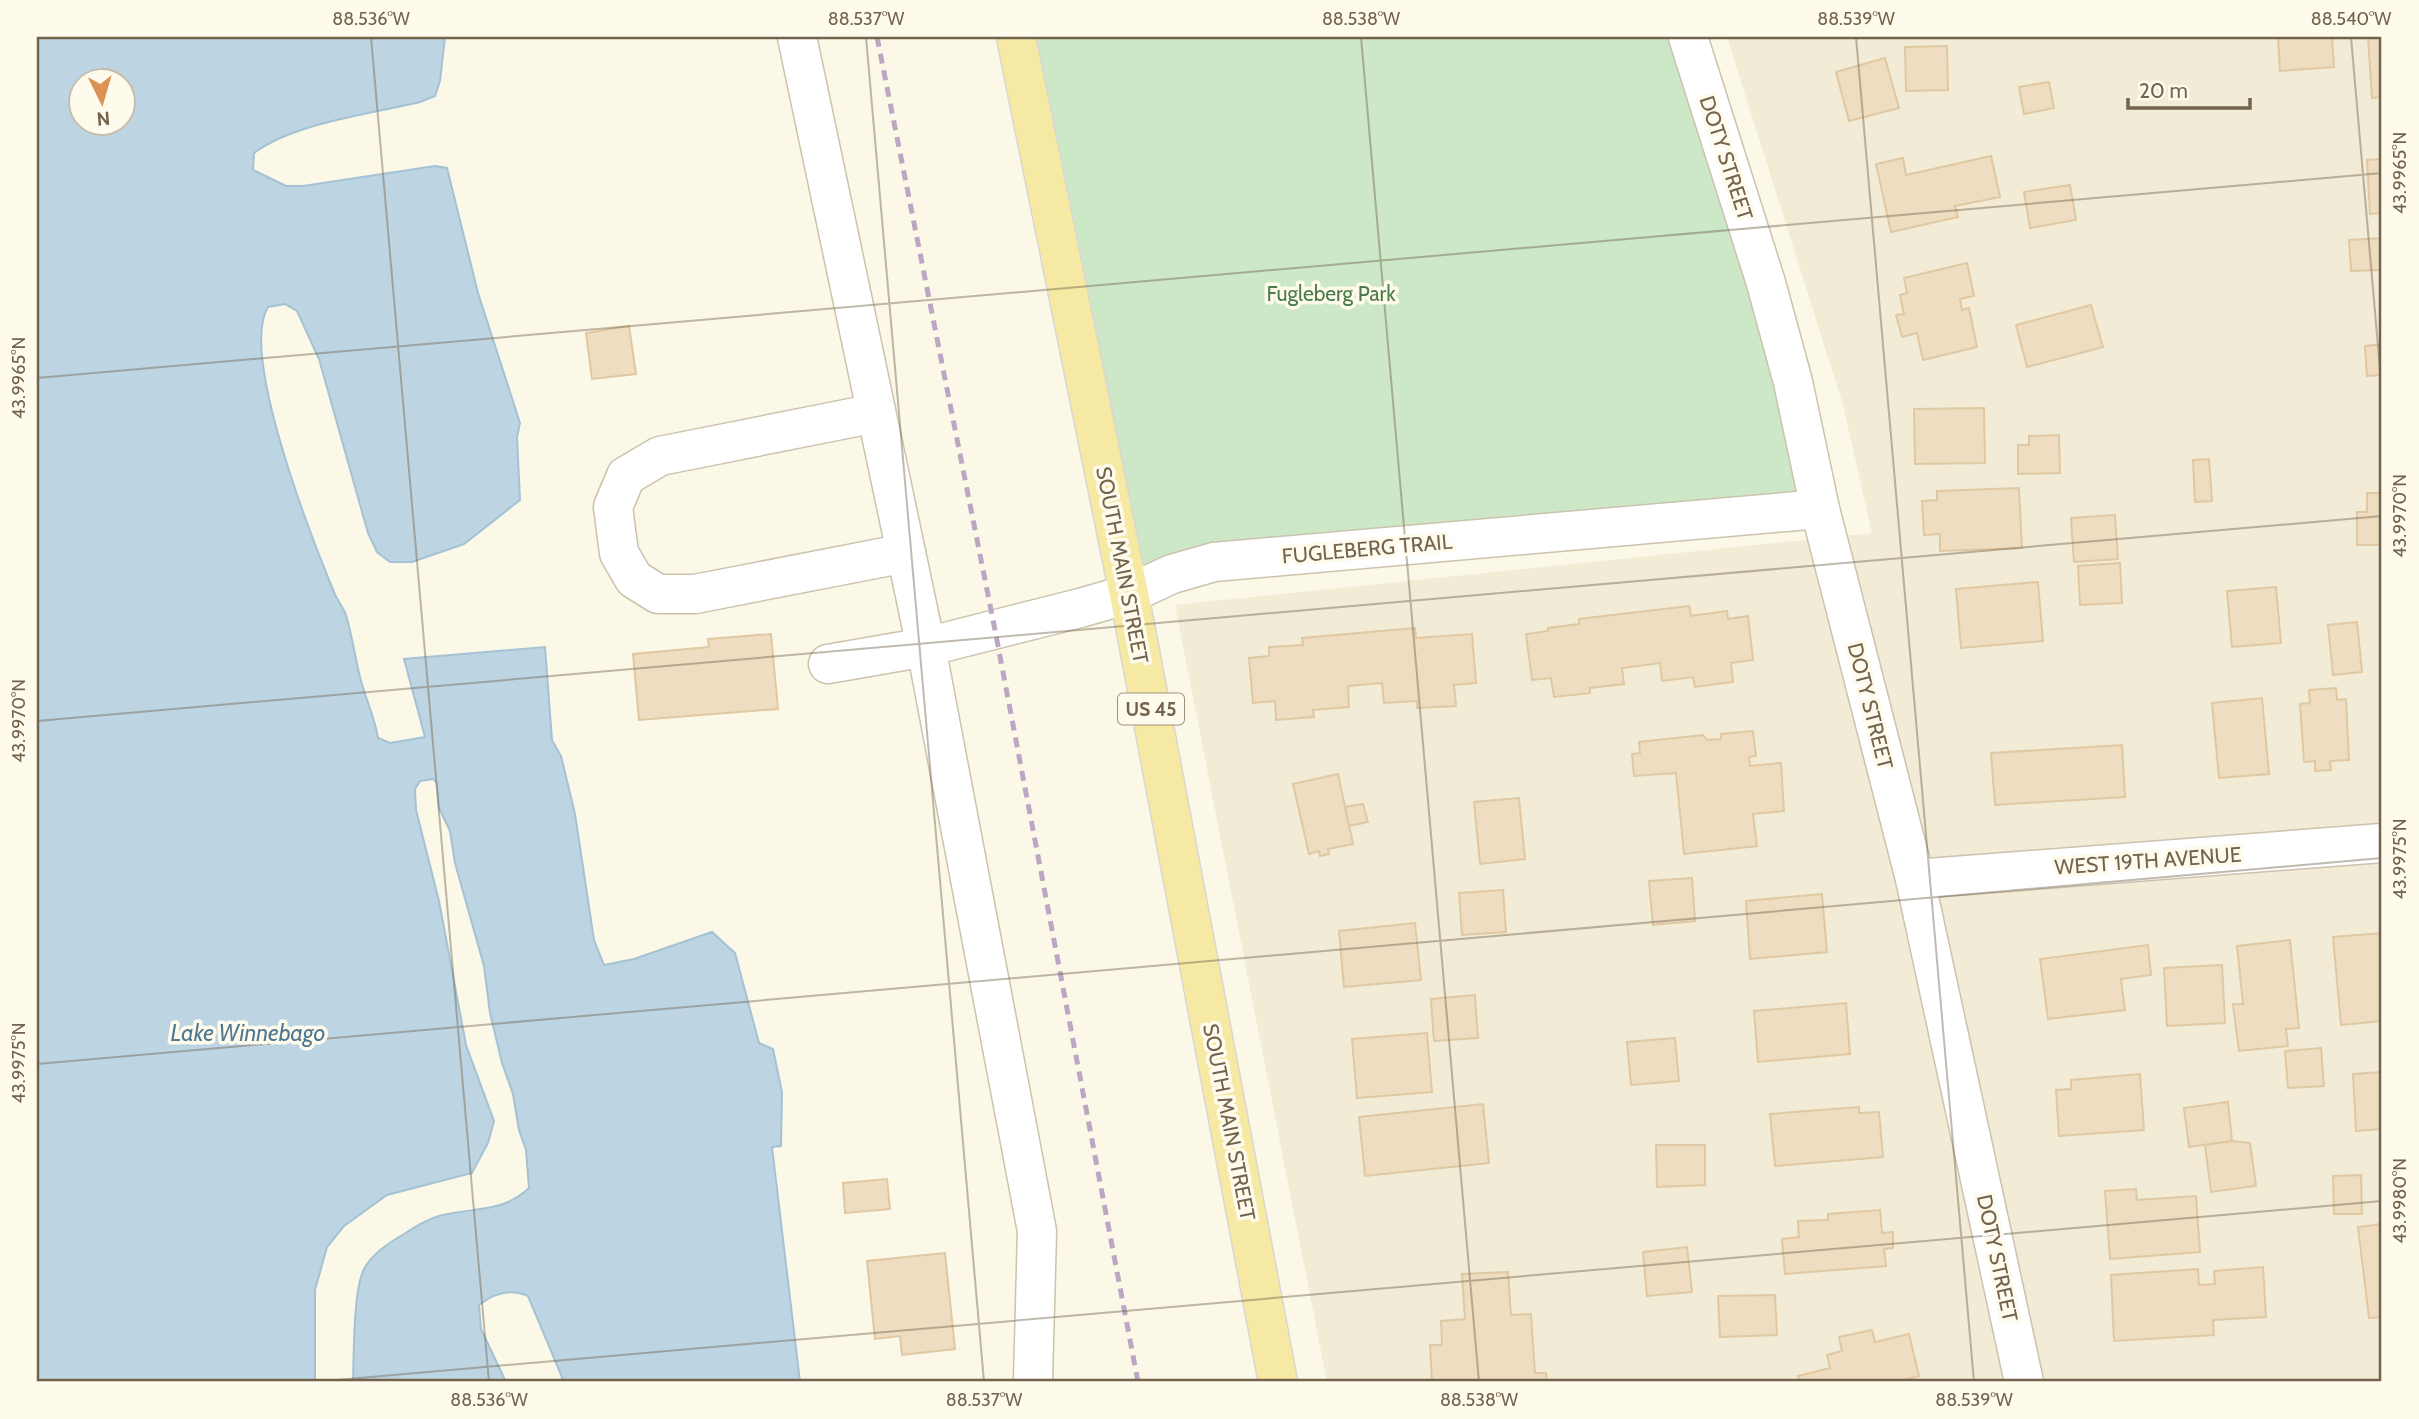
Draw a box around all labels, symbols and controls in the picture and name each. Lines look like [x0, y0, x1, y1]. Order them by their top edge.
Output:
text: 88.536°W [332, 8, 410, 30]
text: 88.537°W [828, 8, 904, 30]
text: 88.538°W [1322, 8, 1400, 30]
text: 88.539°W [1817, 8, 1895, 30]
text: 88.540°W [2311, 8, 2391, 30]
north arrow [66, 66, 136, 136]
scale bar [2128, 66, 2251, 110]
text: 20 m [2139, 78, 2188, 103]
street label: DOTY STREET [1695, 92, 1758, 223]
text: N [96, 106, 111, 130]
text: 43.9965°N [2389, 132, 2411, 214]
park label: Fugleberg Park [1266, 281, 1396, 306]
text: 43.9965°N [8, 337, 30, 419]
street label: SOUTH MAIN STREET [1091, 464, 1154, 665]
text: 43.9970°N [2389, 474, 2411, 558]
street label: FUGLEBERG TRAIL [1281, 529, 1454, 568]
street label: DOTY STREET [1843, 640, 1898, 772]
text: 43.9970°N [8, 679, 30, 763]
road number: US 45 [1118, 694, 1184, 724]
text: 43.9975°N [2389, 818, 2411, 900]
street label: WEST 19TH AVENUE [2054, 842, 2242, 879]
water label: Lake Winnebago [171, 1019, 325, 1047]
street label: SOUTH MAIN STREET [1198, 1021, 1261, 1222]
text: 43.9975°N [8, 1022, 30, 1104]
text: 43.9980°N [2389, 1158, 2411, 1244]
street label: DOTY STREET [1972, 1192, 2023, 1324]
text: 88.536°W [450, 1389, 528, 1411]
text: 88.537°W [946, 1389, 1022, 1411]
text: 88.538°W [1440, 1389, 1518, 1411]
text: 88.539°W [1935, 1389, 2013, 1411]

